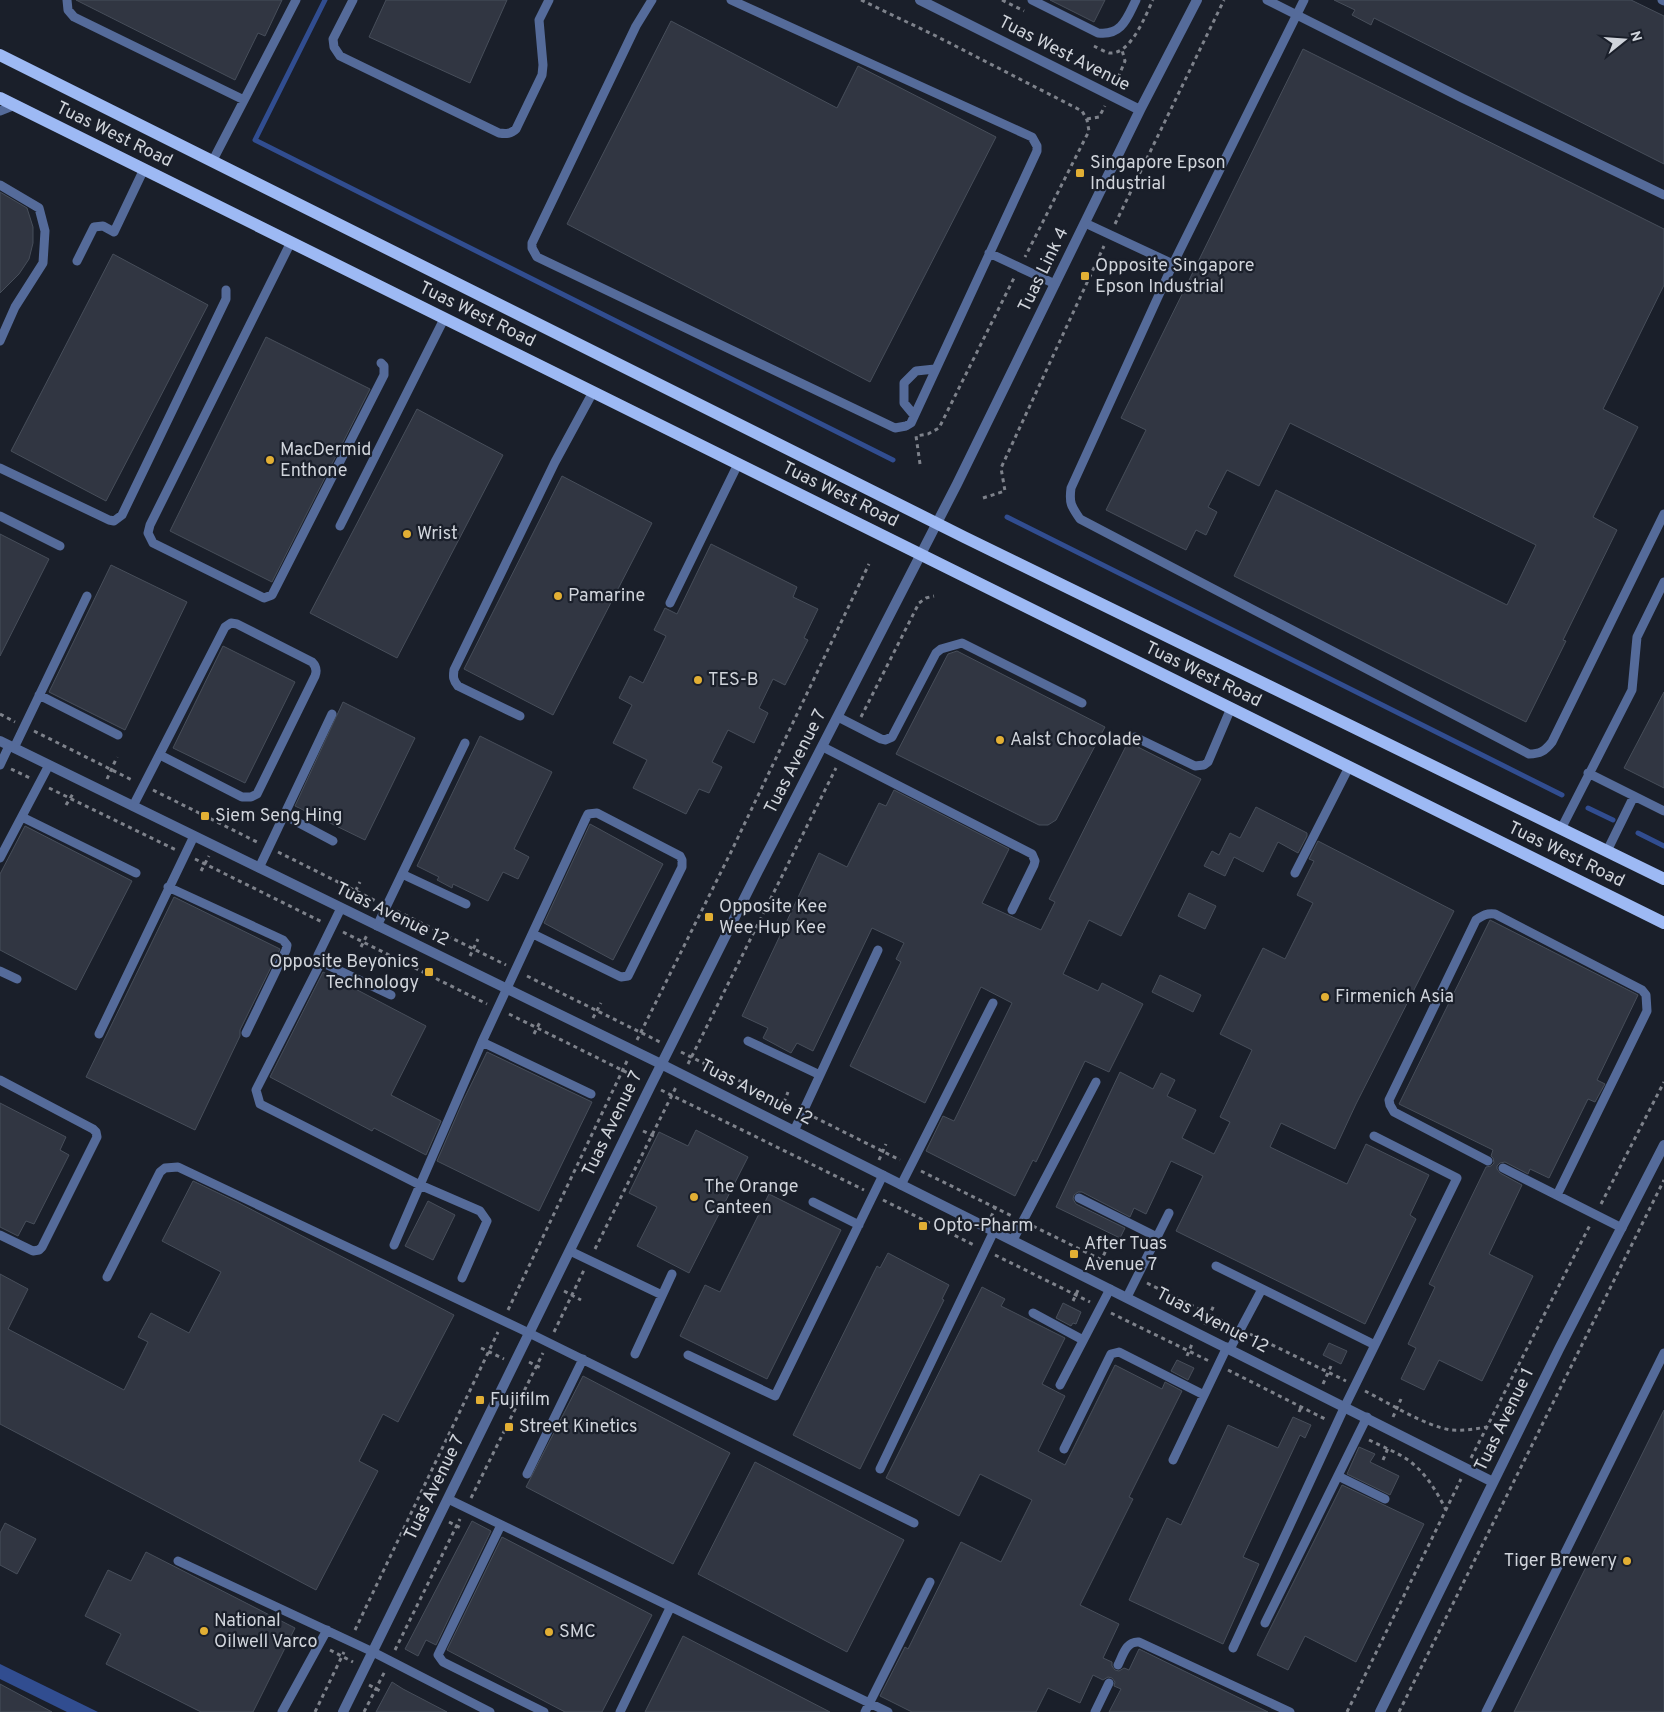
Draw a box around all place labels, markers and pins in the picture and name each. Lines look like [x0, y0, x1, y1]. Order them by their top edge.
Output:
place label: Singapore Epson Industrial [1090, 152, 1226, 196]
marker: Singapore Epson Industrial [1074, 167, 1086, 179]
place label: Opposite Singapore Epson Industrial [1095, 255, 1255, 299]
marker: Opposite Singapore Epson Industrial [1079, 270, 1091, 282]
place label: MacDermid Enthone [280, 439, 371, 483]
marker: MacDermid Enthone [264, 454, 276, 466]
place label: Wrist [417, 523, 458, 546]
marker: Wrist [401, 528, 413, 540]
place label: Pamarine [568, 585, 645, 608]
marker: Pamarine [552, 590, 564, 602]
place label: TES-B [708, 669, 759, 692]
marker: TES-B [692, 674, 704, 686]
place label: Aalst Chocolade [1010, 729, 1141, 752]
marker: Aalst Chocolade [994, 734, 1006, 746]
place label: Siem Seng Hing [215, 805, 343, 828]
marker: Siem Seng Hing [199, 810, 211, 822]
place label: Opposite Kee Wee Hup Kee [719, 896, 827, 940]
marker: Opposite Kee Wee Hup Kee [703, 911, 715, 923]
place label: Opposite Beyonics Technology [269, 951, 419, 995]
marker: Opposite Beyonics Technology [423, 966, 435, 978]
place label: Firmenich Asia [1335, 986, 1454, 1009]
marker: Firmenich Asia [1319, 991, 1331, 1003]
place label: The Orange Canteen [704, 1176, 799, 1220]
marker: The Orange Canteen [688, 1191, 700, 1203]
place label: Opto-Pharm [933, 1215, 1033, 1238]
marker: Opto-Pharm [917, 1220, 929, 1232]
place label: After Tuas Avenue 7 [1084, 1233, 1167, 1277]
marker: After Tuas Avenue 7 [1068, 1248, 1080, 1260]
place label: Fujifilm [490, 1389, 550, 1412]
marker: Fujifilm [474, 1394, 486, 1406]
place label: Street Kinetics [519, 1416, 637, 1439]
marker: Street Kinetics [503, 1421, 515, 1433]
place label: Tiger Brewery [1504, 1550, 1617, 1573]
marker: Tiger Brewery [1621, 1555, 1633, 1567]
place label: National Oilwell Varco [214, 1610, 318, 1654]
place label: SMC [559, 1621, 596, 1644]
marker: National Oilwell Varco [198, 1625, 210, 1637]
marker: SMC [543, 1626, 555, 1638]

